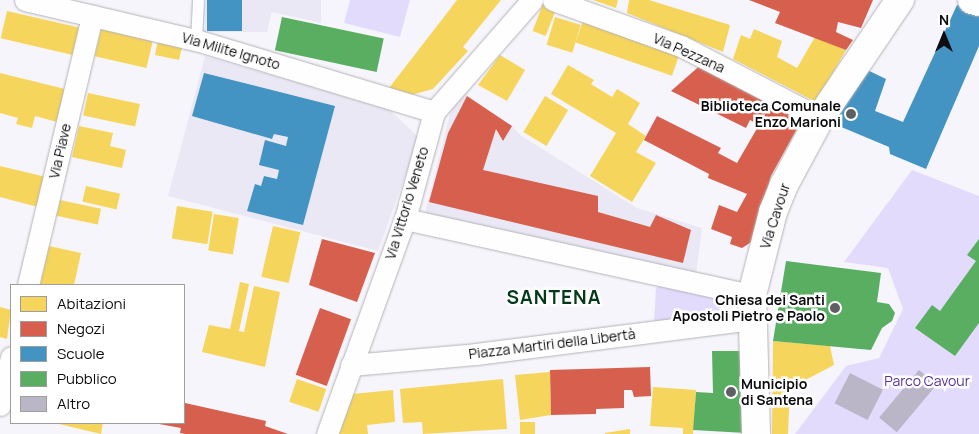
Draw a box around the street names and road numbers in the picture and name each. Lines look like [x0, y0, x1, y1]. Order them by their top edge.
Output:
street label: Via Milite Ignoto [180, 29, 282, 73]
street label: Via Pezzana [650, 30, 728, 76]
street label: Via Piave [45, 122, 75, 180]
street label: Via Vittorio Veneto [382, 145, 432, 261]
street label: Via Cavour [757, 181, 793, 251]
street label: Piazza Martiri della Libertà [468, 325, 636, 363]

